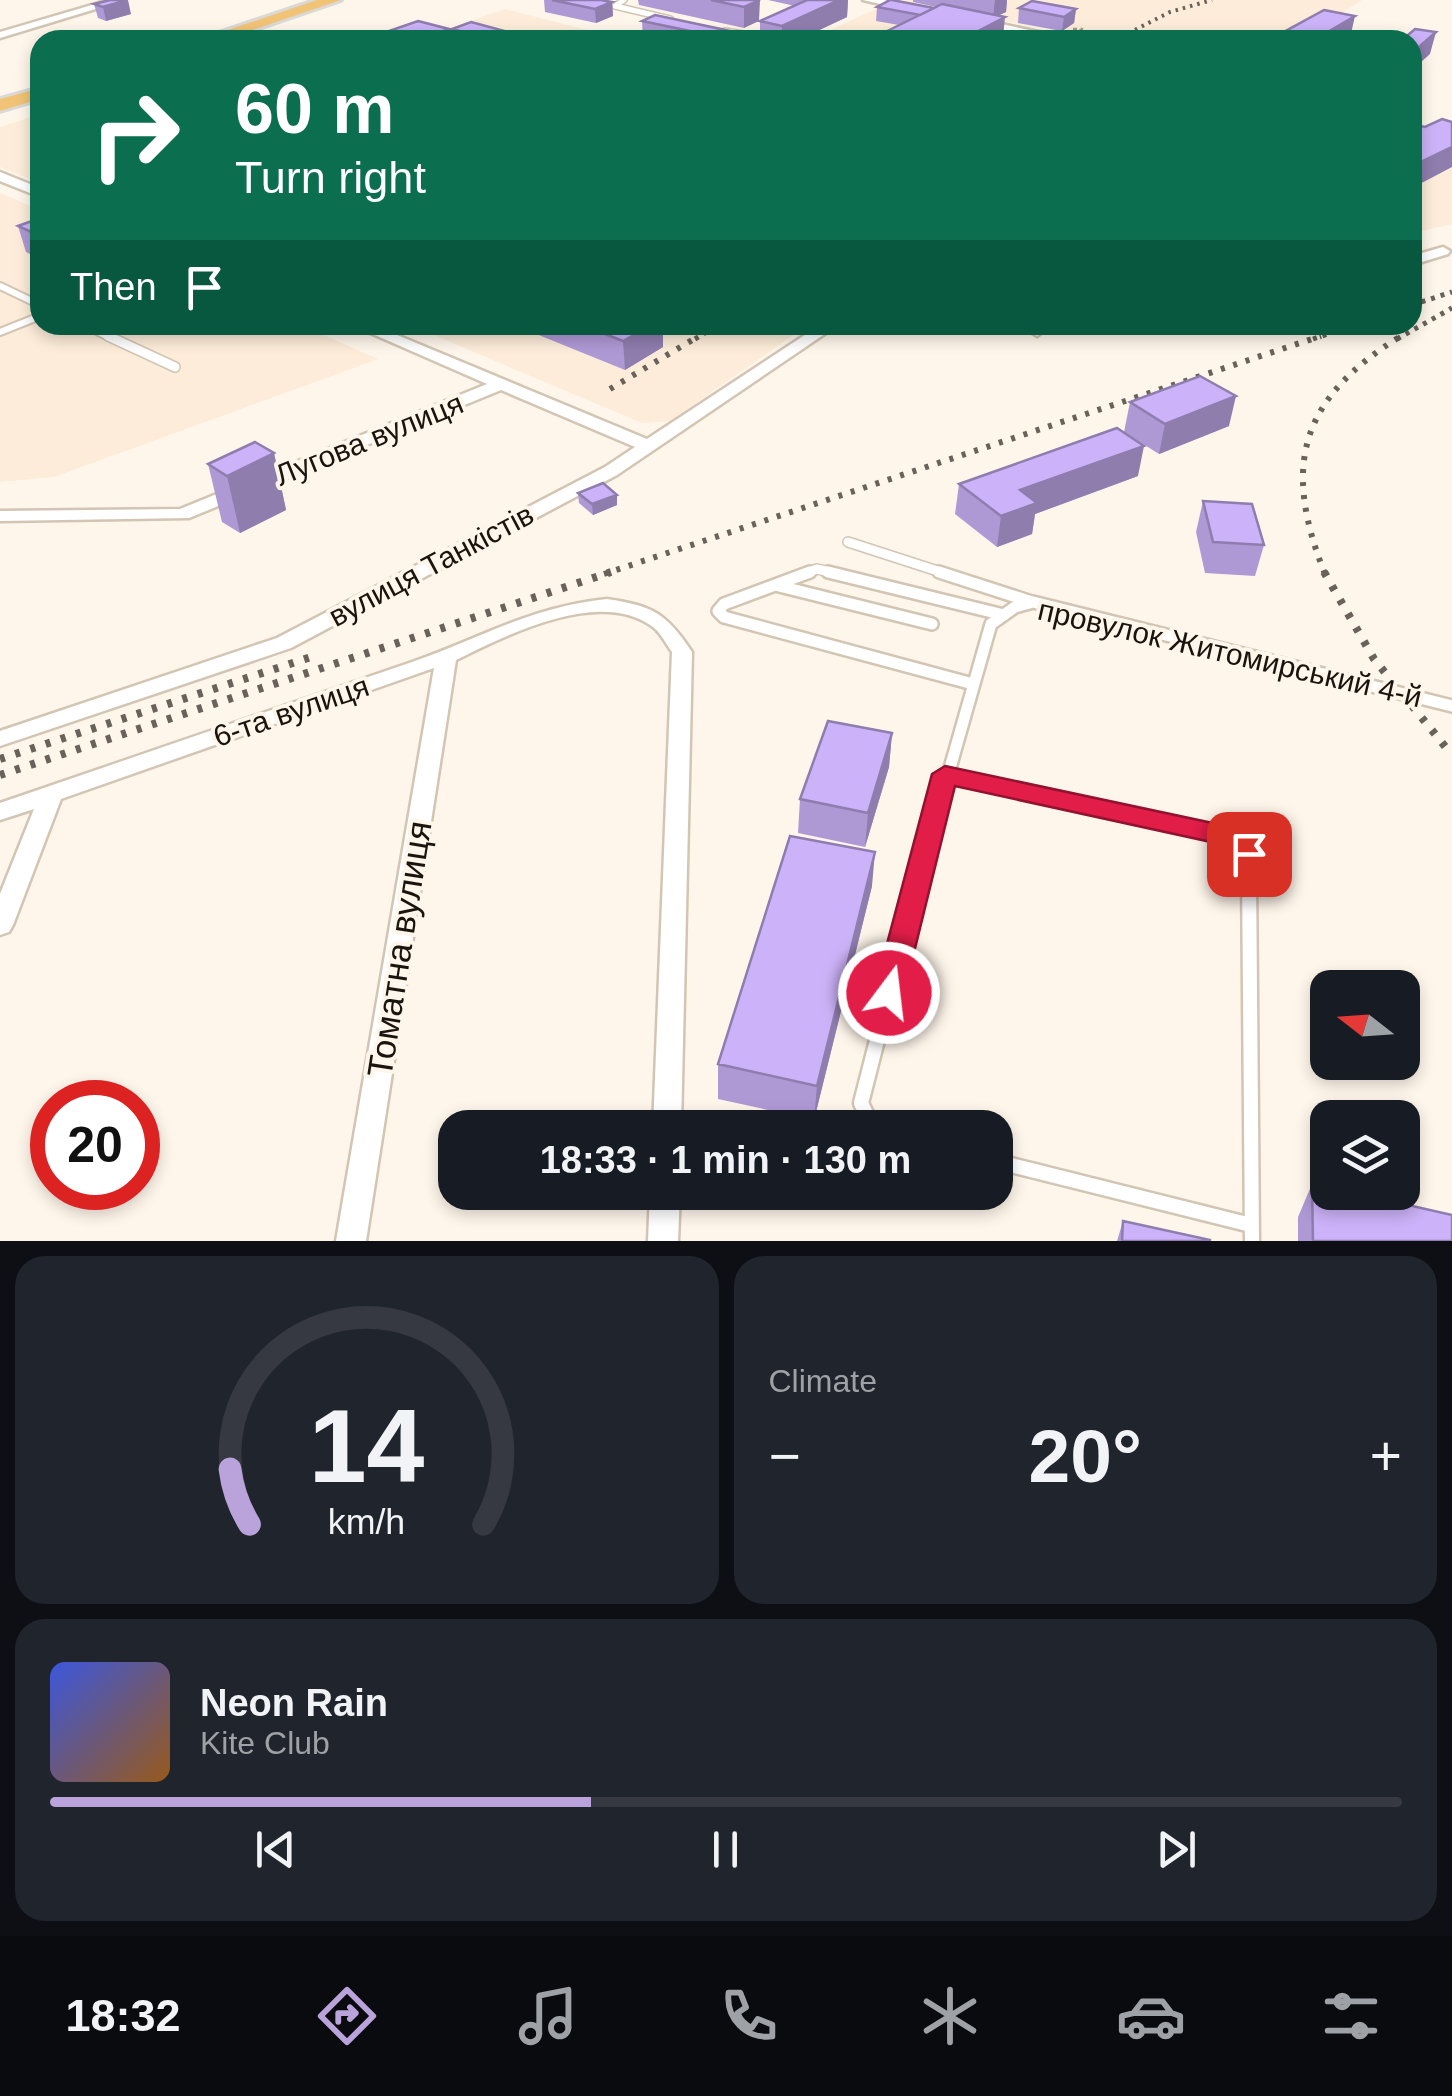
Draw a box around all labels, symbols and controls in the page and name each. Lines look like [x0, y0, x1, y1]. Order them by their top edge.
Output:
icon: right [70, 70, 200, 200]
text: 60 m [235, 70, 395, 148]
text: Turn right [235, 152, 426, 203]
icon: arrive [177, 260, 232, 315]
text: Then [70, 266, 157, 308]
street label: Лугова вулиця [270, 386, 468, 492]
street label: вулиця Танкістів [323, 497, 539, 633]
street label: провулок Житомирський 4-й [1035, 593, 1425, 713]
street label: 6-та вулиця [209, 669, 373, 753]
pin [1207, 812, 1292, 897]
street label: Томатна вулиця [359, 818, 439, 1080]
icon: arrive [1222, 827, 1277, 882]
position arrow [837, 941, 941, 1045]
north arrow [1310, 970, 1420, 1080]
map controls [1310, 970, 1420, 1210]
speed limit sign: 20 [30, 1080, 160, 1210]
button: layers [1310, 1100, 1420, 1210]
text: 18:33 · 1 min · 130 m [540, 1139, 911, 1181]
text: Climate [769, 1363, 877, 1399]
text: 14 [309, 1388, 425, 1504]
text: 20° [1029, 1414, 1142, 1498]
text: − [769, 1425, 801, 1487]
text: + [1370, 1425, 1402, 1487]
text: km/h [328, 1502, 405, 1542]
text: Neon Rain [200, 1682, 388, 1724]
text: Kite Club [200, 1725, 330, 1761]
icon: previous [248, 1822, 303, 1877]
icon: pause [698, 1822, 753, 1877]
icon: next [1149, 1822, 1204, 1877]
icon: directions [312, 1981, 382, 2051]
icon: music [513, 1981, 583, 2051]
icon: phone [714, 1981, 784, 2051]
icon: climate [915, 1981, 985, 2051]
icon: car [1116, 1981, 1186, 2051]
icon: filters [1316, 1981, 1386, 2051]
text: 18:32 [65, 1990, 181, 2041]

